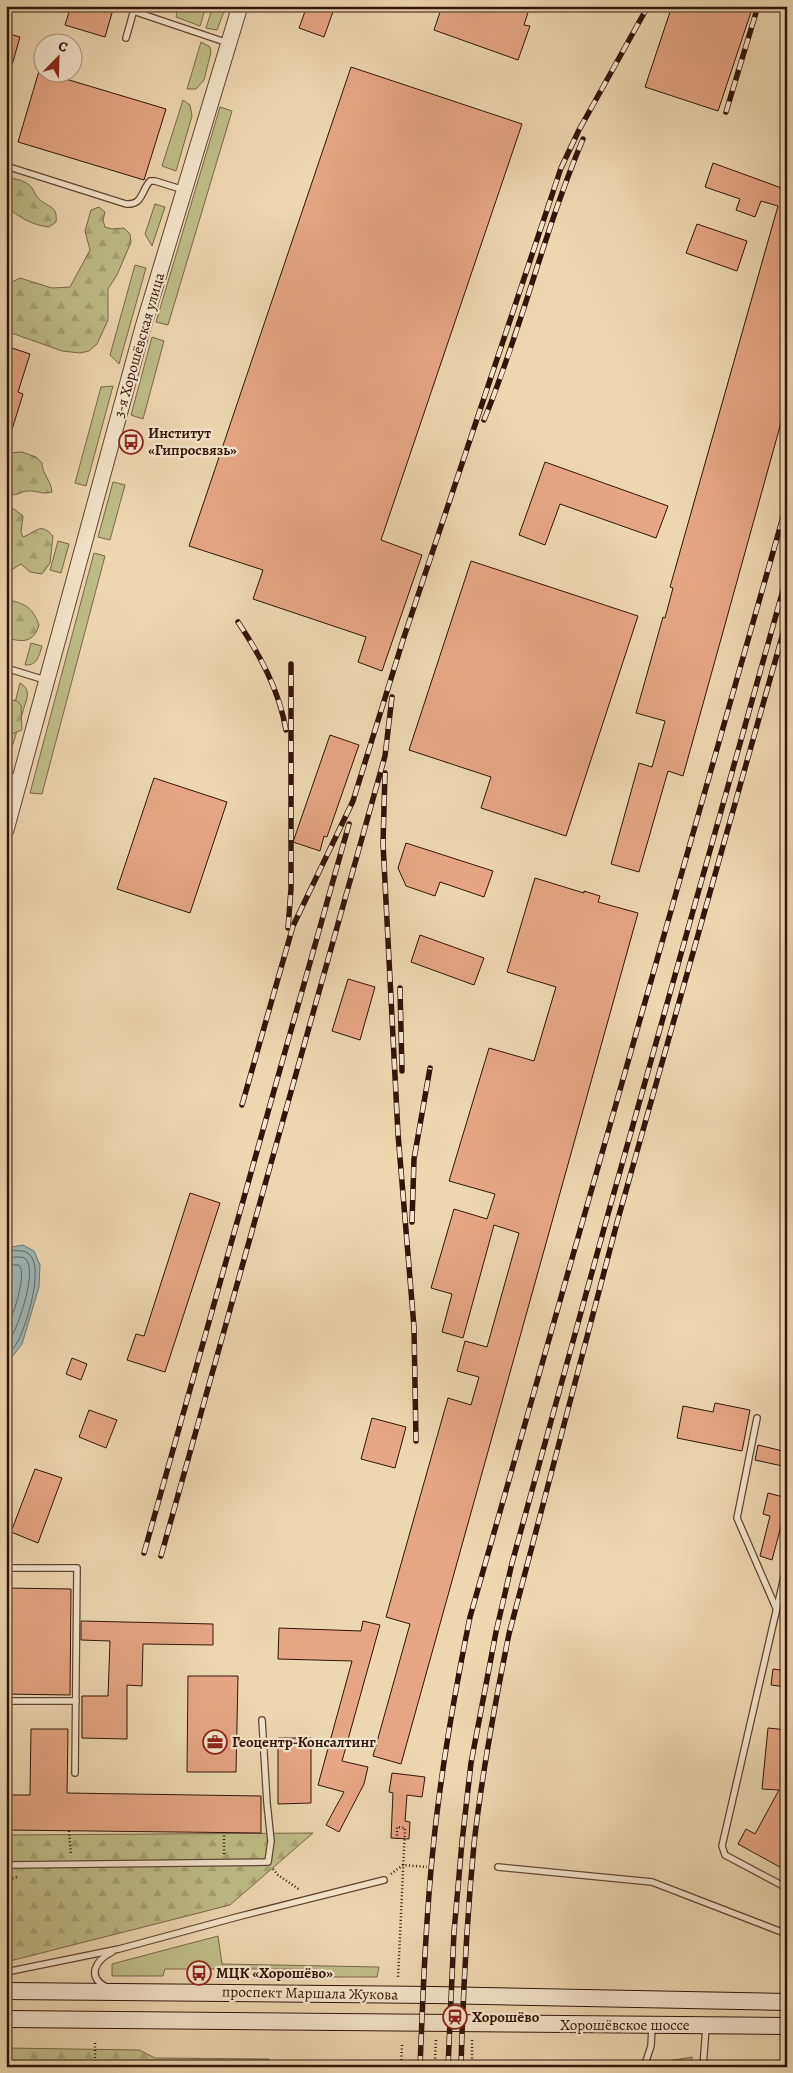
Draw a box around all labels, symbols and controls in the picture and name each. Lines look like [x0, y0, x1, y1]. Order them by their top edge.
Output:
north arrow [32, 32, 82, 82]
text: С [55, 36, 71, 57]
street label: 3-я Хорошёвская улица [109, 270, 169, 420]
place label: Институт «Гипросвязь» [148, 423, 237, 460]
bus stop icon: Институт «Гипросвязь» [118, 429, 144, 455]
office icon: Геоцентр-Консалтинг [202, 1729, 228, 1755]
place label: Геоцентр-Консалтинг [232, 1732, 376, 1752]
bus stop icon: МЦК «Хорошёво» [186, 1960, 212, 1986]
place label: МЦК «Хорошёво» [216, 1963, 333, 1983]
street label: проспект Маршала Жукова [222, 1981, 398, 2005]
station icon: Хорошёво [442, 2004, 468, 2030]
place label: Хорошёво [472, 2007, 540, 2027]
street label: Хорошёвское шоссе [560, 2015, 690, 2035]

